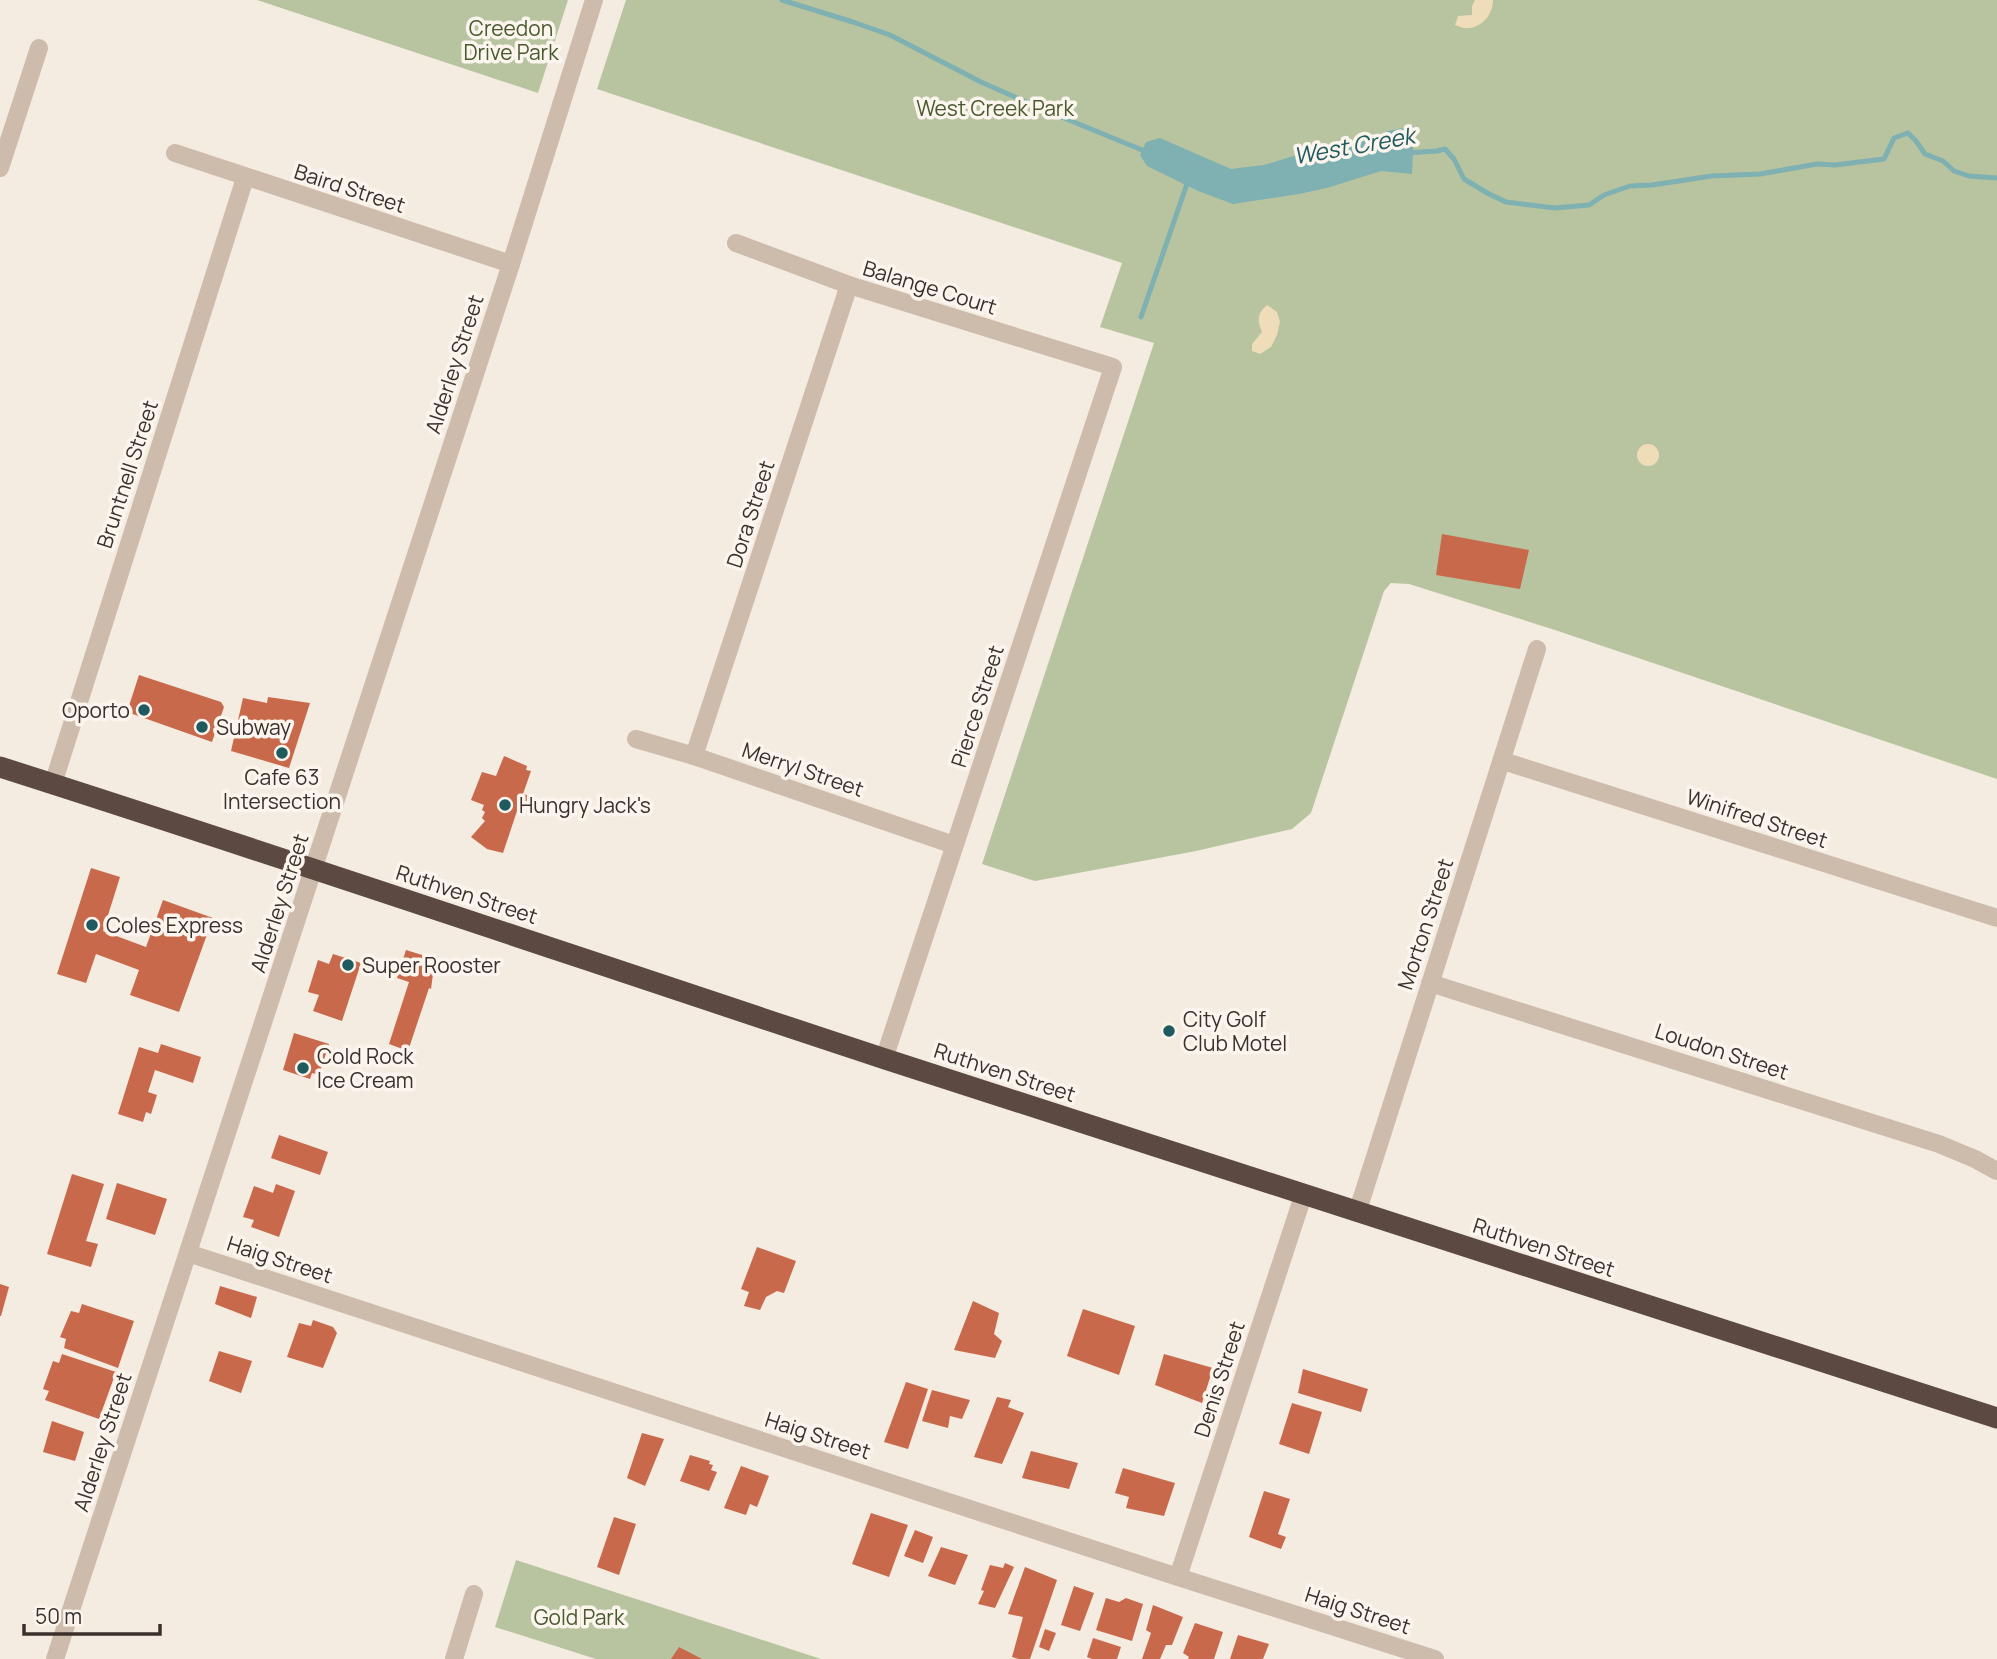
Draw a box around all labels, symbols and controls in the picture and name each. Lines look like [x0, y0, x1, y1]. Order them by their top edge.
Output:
park label: Creedon Drive Park [463, 14, 559, 66]
park label: West Creek Park [916, 94, 1074, 122]
water label: West Creek [1291, 118, 1421, 171]
street label: Baird Street [291, 157, 409, 219]
street label: Balange Court [860, 253, 1000, 321]
street label: Alderley Street [418, 291, 490, 437]
street label: Bruntnell Street [90, 396, 164, 552]
street label: Dora Street [720, 457, 780, 571]
street label: Pierce Street [944, 641, 1010, 771]
place label: Oporto [62, 696, 130, 724]
marker: Oporto [136, 702, 152, 718]
place label: Subway [216, 713, 291, 741]
marker: Subway [194, 719, 210, 735]
street label: Merryl Street [738, 735, 868, 803]
marker: Cafe 63 Intersection [274, 745, 290, 761]
place label: Cafe 63 Intersection [223, 763, 341, 815]
street label: Winifred Street [1683, 782, 1831, 854]
place label: Hungry Jack's [519, 791, 651, 819]
marker: Hungry Jack's [497, 797, 513, 813]
street label: Alderley Street [243, 830, 315, 976]
street label: Morton Street [1391, 855, 1459, 993]
street label: Ruthven Street [393, 858, 541, 930]
place label: Coles Express [106, 911, 243, 939]
marker: Coles Express [84, 917, 100, 933]
place label: Super Rooster [362, 951, 501, 979]
marker: Super Rooster [340, 957, 356, 973]
place label: City Golf Club Motel [1183, 1005, 1287, 1057]
street label: Loudon Street [1652, 1016, 1792, 1086]
marker: City Golf Club Motel [1161, 1023, 1177, 1039]
street label: Ruthven Street [931, 1036, 1079, 1108]
place label: Cold Rock Ice Cream [317, 1042, 414, 1094]
marker: Cold Rock Ice Cream [295, 1060, 311, 1076]
street label: Ruthven Street [1470, 1211, 1618, 1283]
street label: Haig Street [224, 1229, 336, 1289]
street label: Denis Street [1187, 1317, 1251, 1441]
street label: Alderley Street [66, 1369, 138, 1515]
street label: Haig Street [762, 1405, 874, 1465]
street label: Haig Street [1302, 1580, 1414, 1640]
scale bar [24, 1592, 161, 1636]
text: 50 m [35, 1602, 82, 1630]
park label: Gold Park [534, 1603, 625, 1631]

